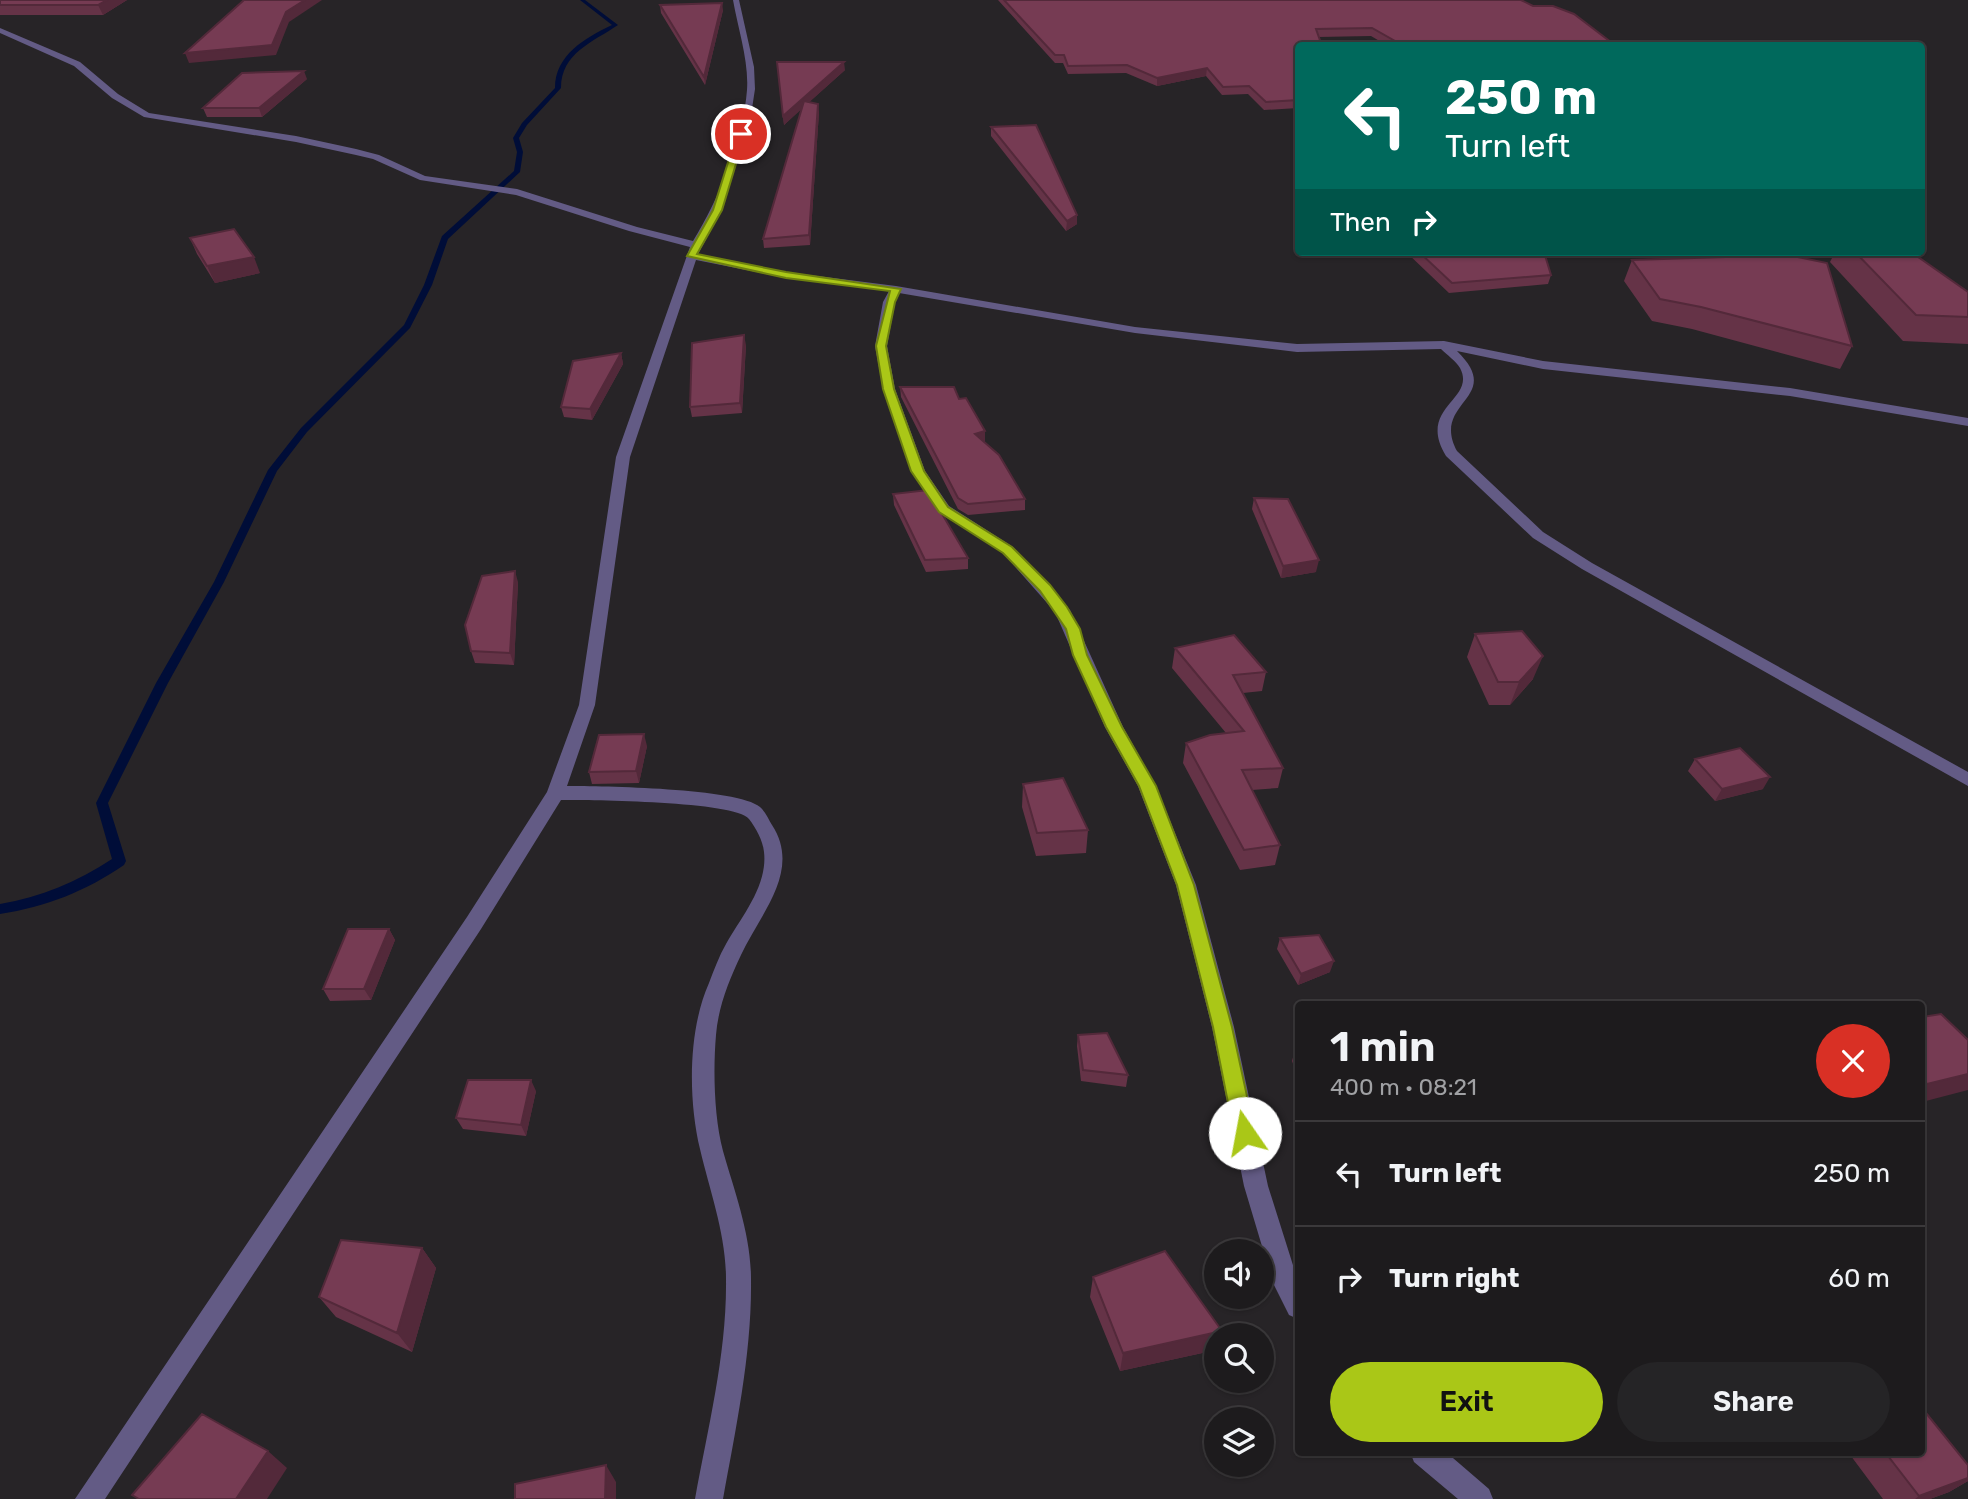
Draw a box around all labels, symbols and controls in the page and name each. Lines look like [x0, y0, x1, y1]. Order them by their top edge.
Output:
text: 250 m [1445, 68, 1597, 126]
icon: left [1330, 70, 1421, 161]
pin [711, 104, 771, 164]
icon: arrive [722, 115, 760, 153]
text: Turn left [1445, 127, 1570, 165]
icon: right [1405, 203, 1443, 241]
text: Then [1330, 207, 1391, 238]
text: 1 min [1330, 1022, 1436, 1072]
button: close [1816, 1024, 1890, 1098]
text: 400 m · 08:21 [1330, 1073, 1477, 1101]
position arrow [1208, 1096, 1282, 1170]
icon: left [1330, 1155, 1368, 1193]
text: Turn left [1389, 1158, 1501, 1189]
text: 250 m [1813, 1158, 1890, 1189]
map controls [1204, 1239, 1274, 1477]
button: sound [1204, 1239, 1274, 1309]
icon: right [1330, 1260, 1368, 1298]
text: Turn right [1389, 1263, 1519, 1294]
text: 60 m [1828, 1263, 1890, 1294]
button: search [1204, 1323, 1274, 1393]
button: Exit [1330, 1362, 1603, 1442]
button: Share [1617, 1362, 1890, 1442]
button: layers [1204, 1407, 1274, 1477]

